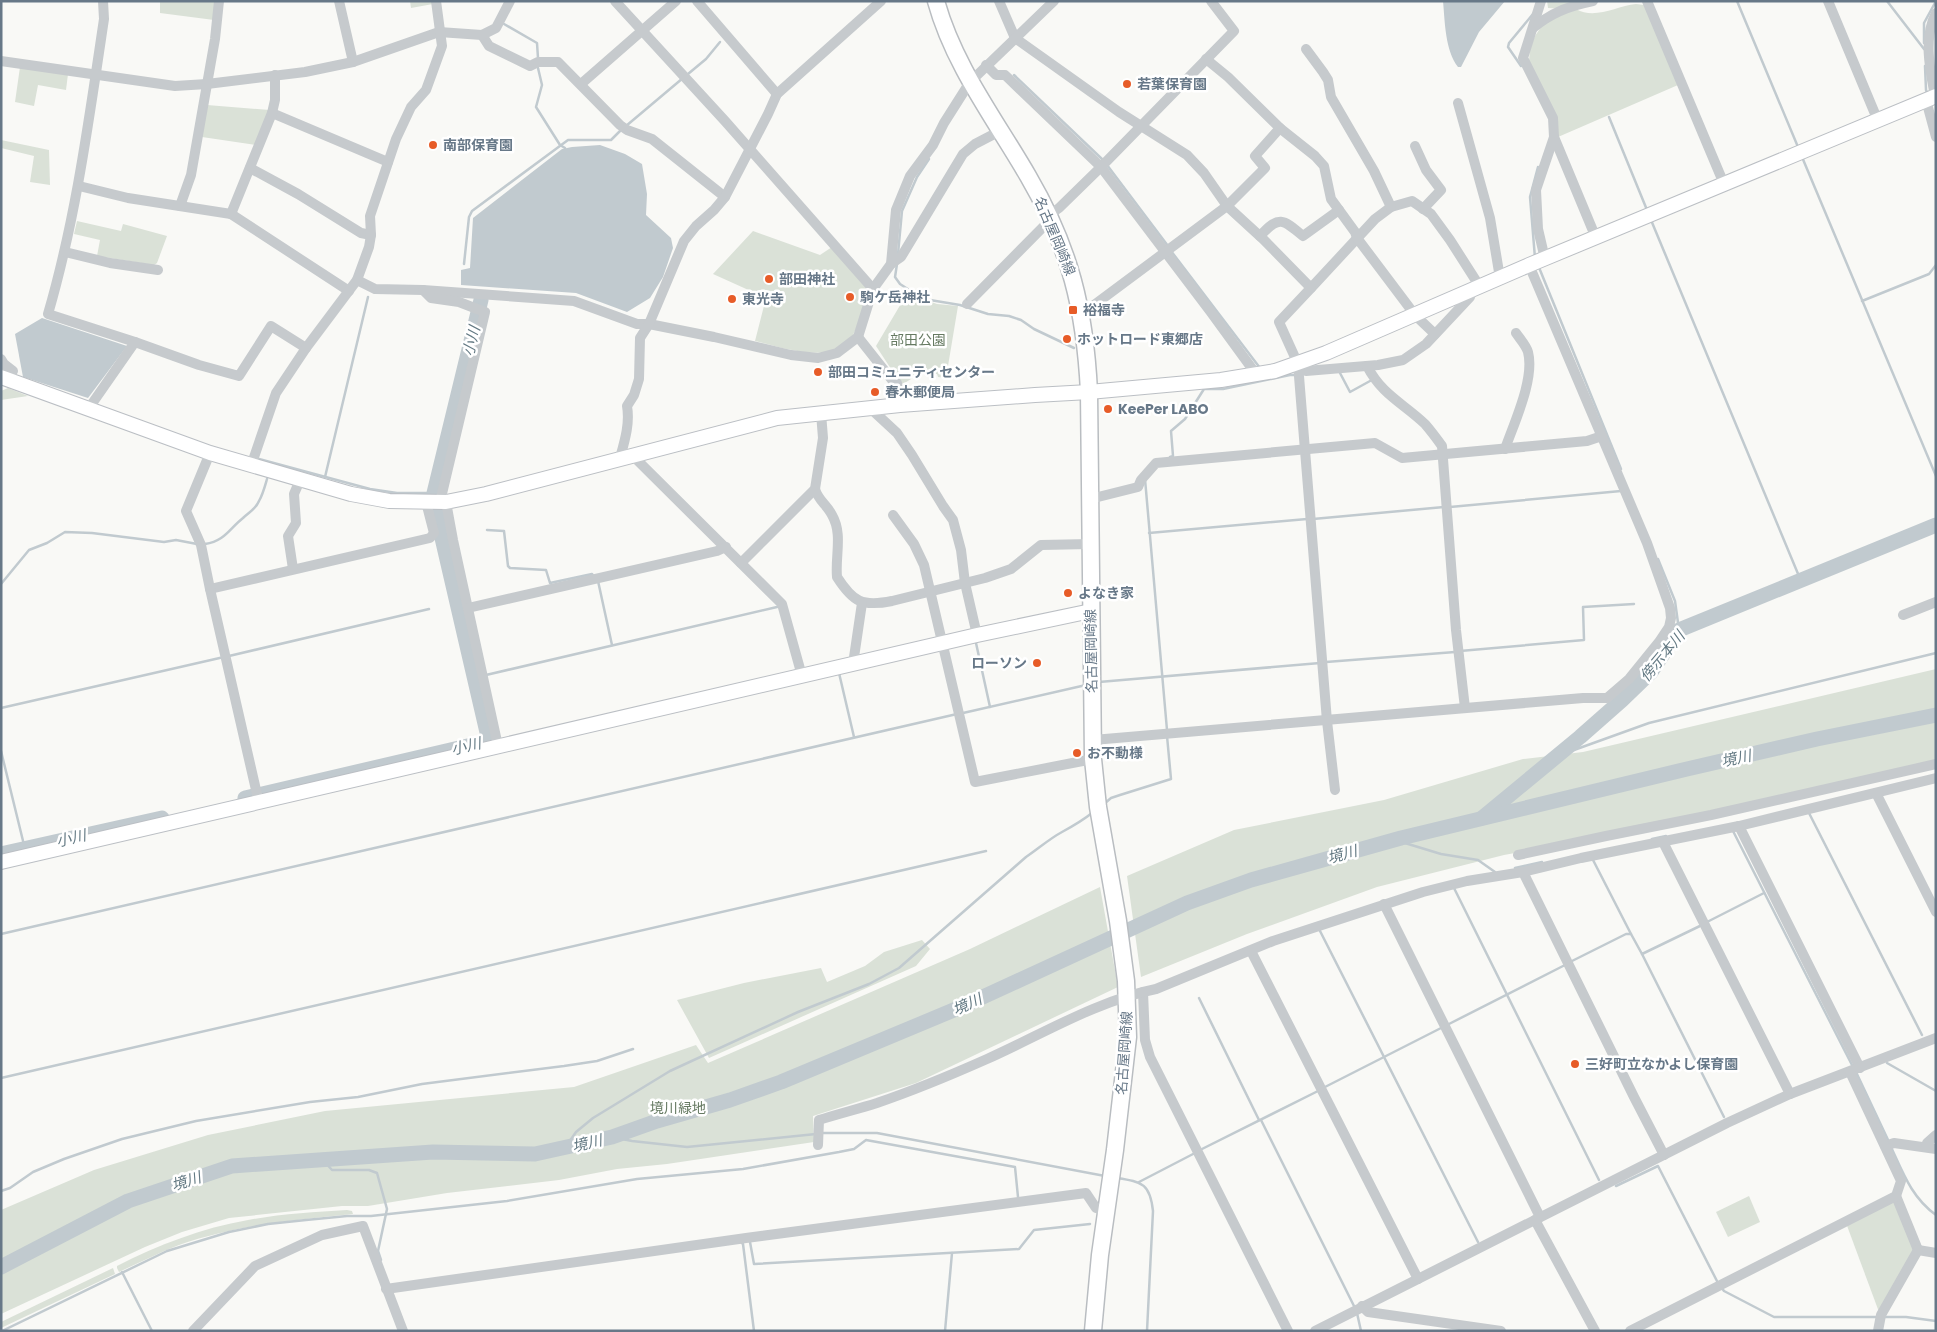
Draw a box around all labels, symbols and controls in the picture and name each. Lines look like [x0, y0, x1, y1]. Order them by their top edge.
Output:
place label: 若葉保育園 [1137, 74, 1207, 94]
marker: 若葉保育園 [1121, 78, 1133, 90]
place label: 南部保育園 [443, 135, 513, 155]
marker: 南部保育園 [427, 139, 439, 151]
street label: 名古屋岡崎線 [1029, 193, 1081, 279]
place label: 部田神社 [779, 269, 835, 289]
marker: 部田神社 [763, 273, 775, 285]
place label: 駒ケ岳神社 [860, 287, 930, 307]
place label: 東光寺 [742, 289, 784, 309]
marker: 駒ケ岳神社 [844, 291, 856, 303]
marker: 東光寺 [726, 293, 738, 305]
place label: 裕福寺 [1083, 300, 1125, 320]
marker: 裕福寺 [1067, 304, 1079, 316]
water label: 小川 [457, 322, 485, 358]
place label: ホットロード東郷店 [1077, 329, 1203, 349]
park label: 部田公園 [890, 330, 946, 350]
marker: ホットロード東郷店 [1061, 333, 1073, 345]
place label: 部田コミュニティセンター [828, 362, 995, 382]
marker: 部田コミュニティセンター [812, 366, 824, 378]
place label: 春木郵便局 [885, 382, 955, 402]
marker: 春木郵便局 [869, 386, 881, 398]
place label: KeePer LABO [1118, 399, 1209, 419]
marker: KeePer LABO [1102, 403, 1114, 415]
place label: よなき家 [1078, 583, 1134, 603]
marker: よなき家 [1062, 587, 1074, 599]
street label: 名古屋岡崎線 [1080, 609, 1102, 693]
water label: 傍示本川 [1635, 625, 1691, 686]
place label: ローソン [971, 653, 1027, 673]
marker: ローソン [1031, 657, 1043, 669]
water label: 小川 [449, 732, 485, 760]
place label: お不動様 [1087, 743, 1143, 763]
water label: 境川 [1719, 744, 1755, 771]
marker: お不動様 [1071, 747, 1083, 759]
water label: 小川 [54, 824, 90, 852]
water label: 境川 [1325, 839, 1361, 868]
water label: 境川 [949, 987, 987, 1020]
street label: 名古屋岡崎線 [1111, 1010, 1137, 1096]
place label: 三好町立なかよし保育園 [1585, 1054, 1738, 1074]
marker: 三好町立なかよし保育園 [1569, 1058, 1581, 1070]
park label: 境川緑地 [650, 1098, 706, 1118]
water label: 境川 [570, 1129, 606, 1157]
water label: 境川 [168, 1166, 205, 1196]

